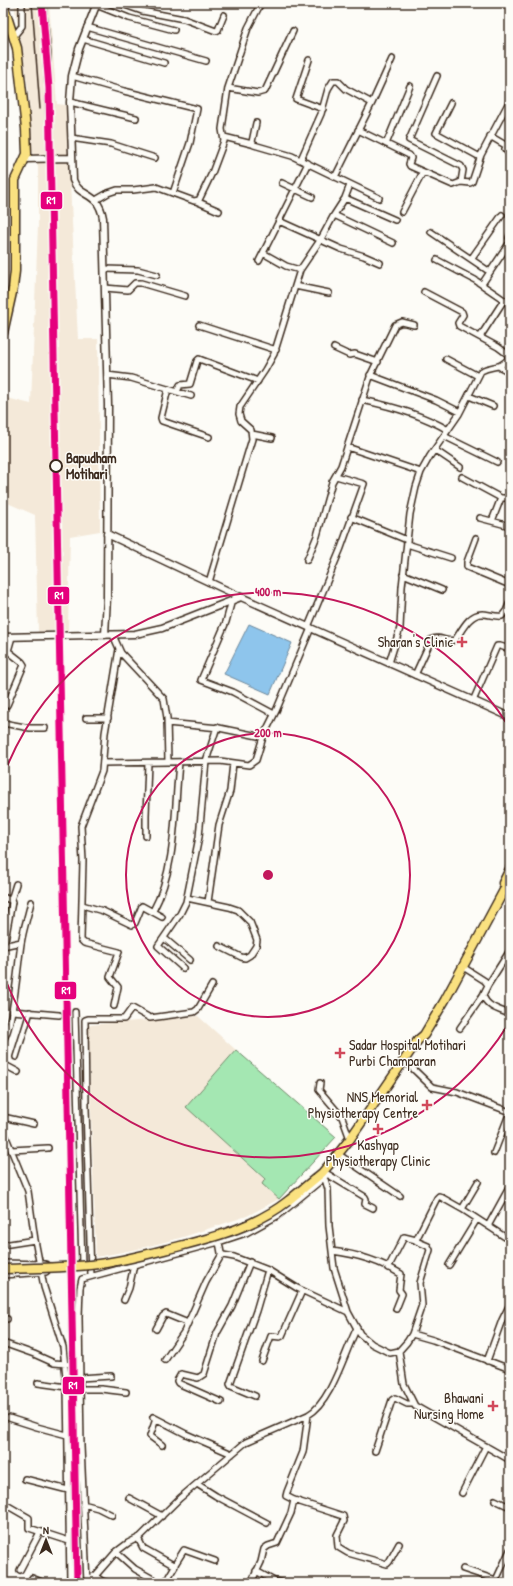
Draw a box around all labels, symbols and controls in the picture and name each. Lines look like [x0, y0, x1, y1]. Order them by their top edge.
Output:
line badge: R1 [40, 191, 63, 210]
text: R1 [47, 193, 56, 207]
place label: Bapudham Motihari [66, 448, 117, 483]
marker: Bapudham Motihari [49, 459, 63, 473]
text: 400 m [255, 583, 281, 600]
line badge: R1 [47, 586, 70, 605]
text: R1 [55, 588, 64, 602]
place label: Sharan's Clinic [378, 632, 454, 651]
marker: Sharan's Clinic [456, 636, 468, 648]
text: 200 m [254, 724, 282, 741]
centre of rings [261, 868, 275, 882]
line badge: R1 [54, 981, 77, 1000]
text: R1 [62, 983, 71, 997]
place label: Sadar Hospital Motihari Purbi Champaran [349, 1035, 466, 1071]
marker: Sadar Hospital Motihari Purbi Champaran [334, 1047, 346, 1059]
place label: NNS Memorial Physiotherapy Centre [308, 1087, 418, 1123]
marker: NNS Memorial Physiotherapy Centre [421, 1099, 433, 1111]
marker: Kashyap Physiotherapy Clinic [372, 1123, 384, 1135]
place label: Kashyap Physiotherapy Clinic [326, 1135, 431, 1171]
line badge: R1 [62, 1376, 85, 1395]
text: R1 [69, 1378, 78, 1392]
place label: Bhawani Nursing Home [414, 1388, 484, 1424]
marker: Bhawani Nursing Home [487, 1400, 499, 1412]
north arrow [26, 1520, 66, 1560]
text: N [43, 1523, 49, 1537]

